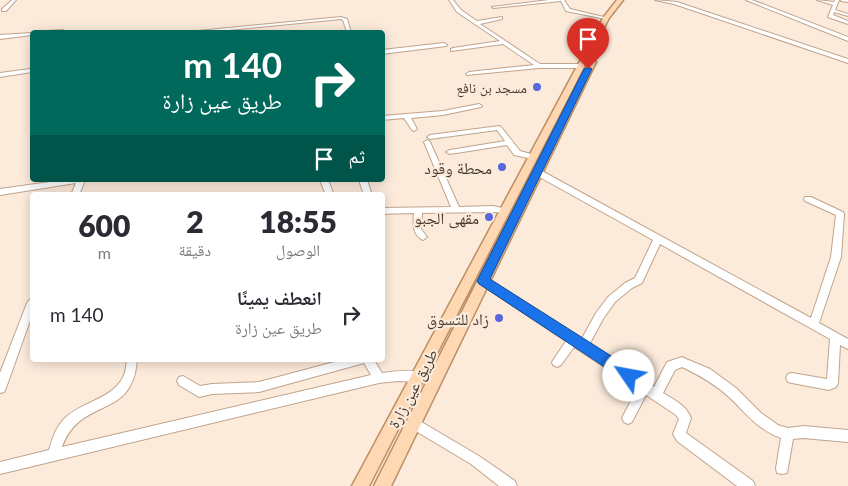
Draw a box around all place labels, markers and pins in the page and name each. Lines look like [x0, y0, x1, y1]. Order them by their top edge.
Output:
pin [567, 18, 609, 69]
place label: مسجد بن نافع [456, 79, 527, 98]
marker: مسجد بن نافع [531, 81, 543, 93]
place label: محطة وقود [424, 158, 492, 178]
marker: محطة وقود [496, 161, 508, 173]
place label: مقهى الجبو [414, 208, 479, 229]
marker: مقهى الجبو [483, 211, 495, 223]
place label: زاد للتسوق [427, 309, 489, 330]
marker: زاد للتسوق [493, 312, 505, 324]

